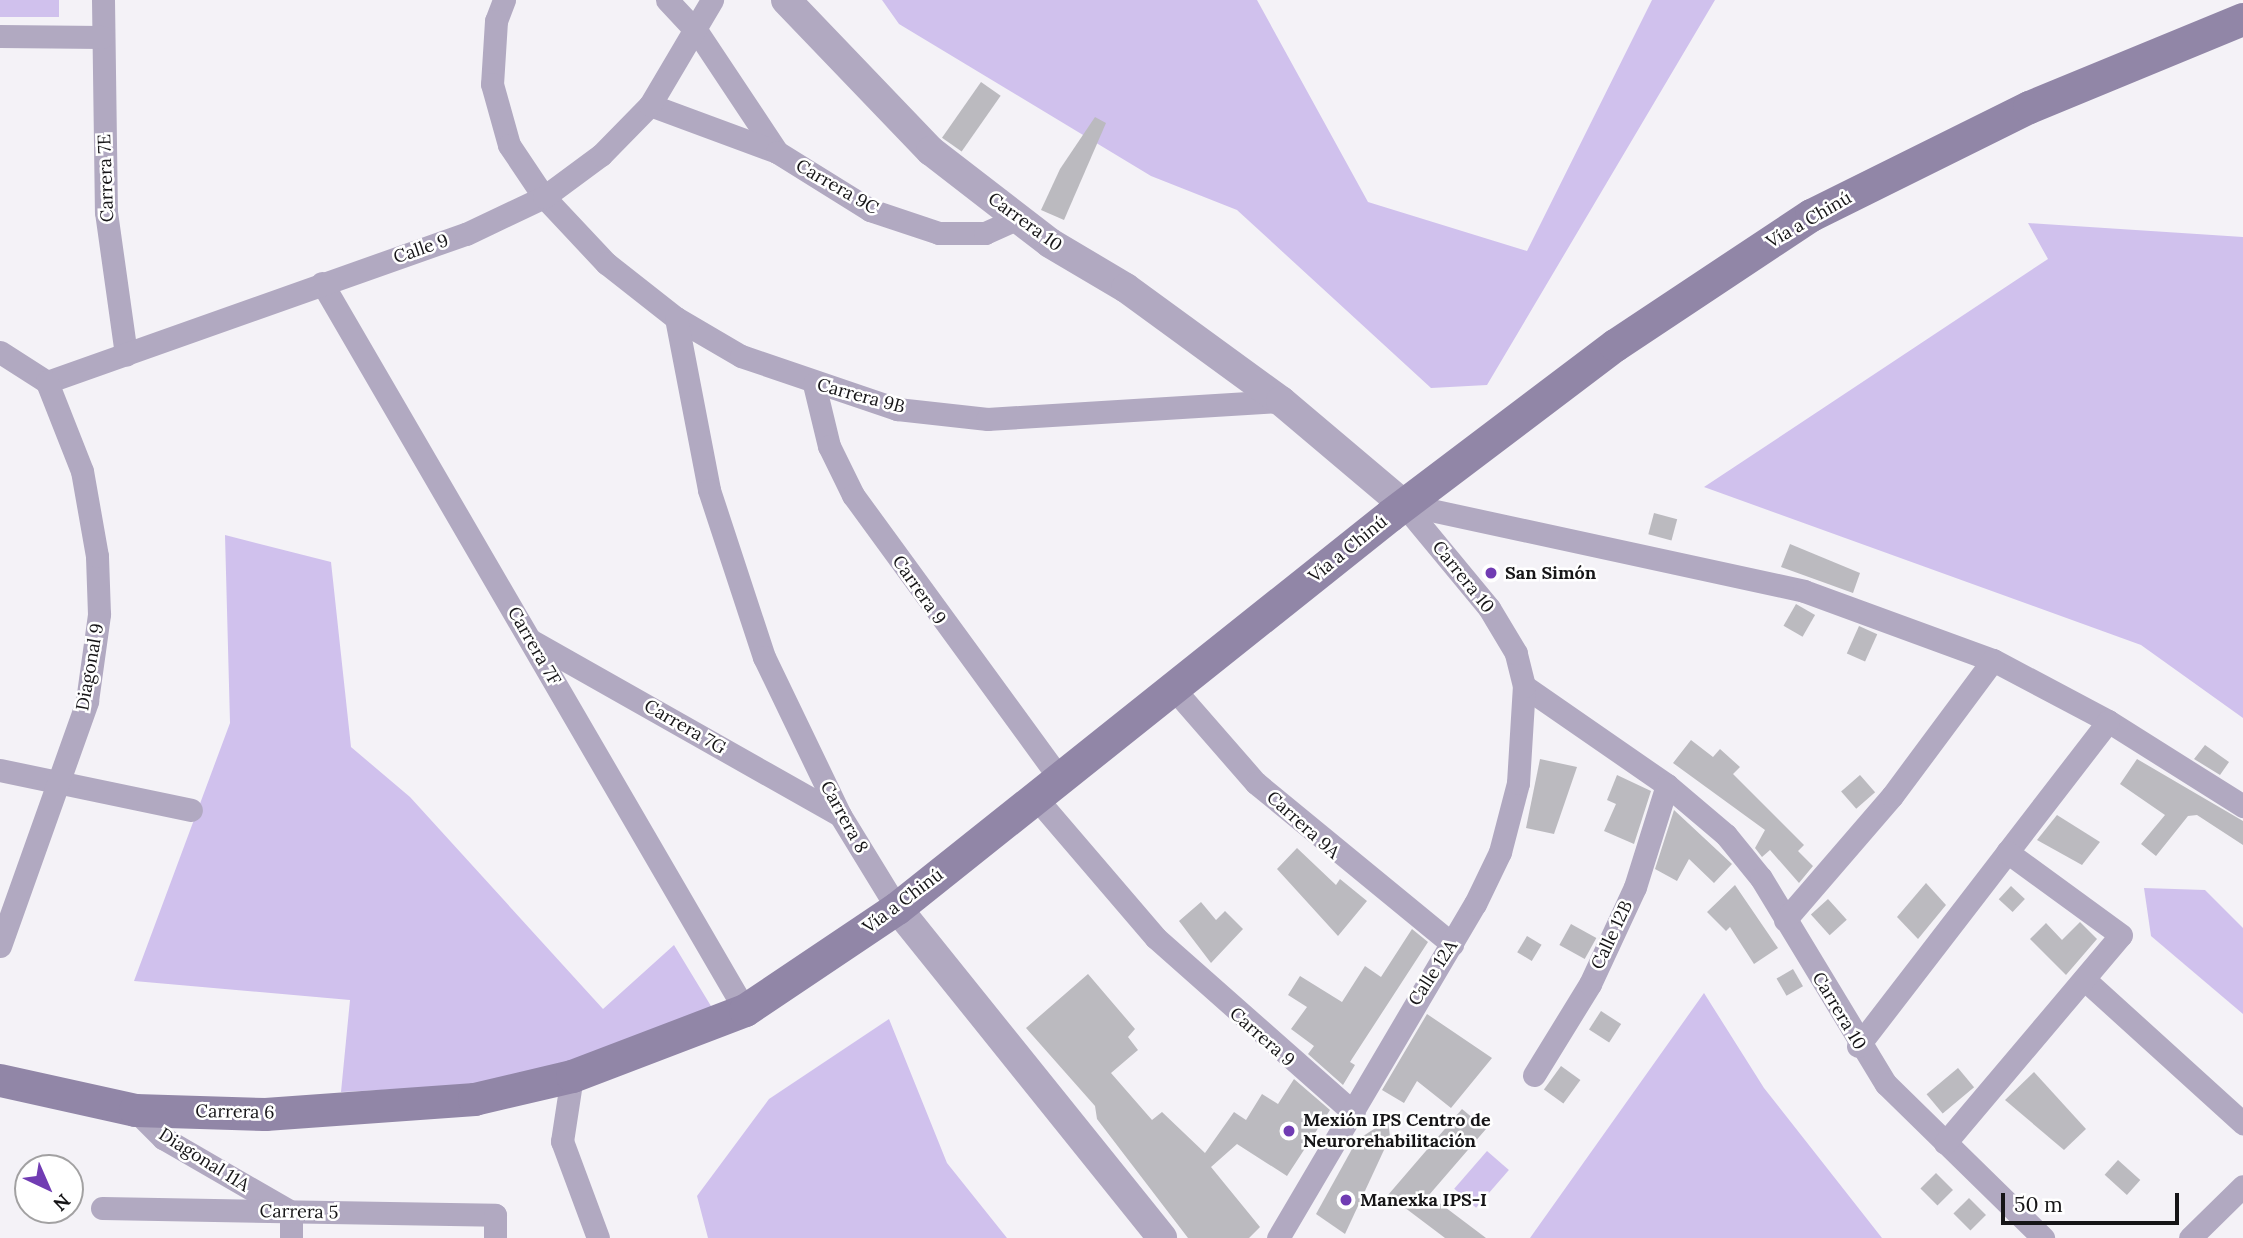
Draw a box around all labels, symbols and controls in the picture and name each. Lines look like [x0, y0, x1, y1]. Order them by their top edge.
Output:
street label: Carrera 7E [94, 134, 118, 222]
street label: Carrera 9C [792, 155, 882, 219]
street label: Vía a Chinú [1763, 187, 1855, 253]
street label: Carrera 10 [984, 188, 1066, 256]
street label: Calle 9 [391, 230, 451, 268]
street label: Carrera 9B [815, 374, 907, 418]
street label: Vía a Chinú [1304, 511, 1392, 587]
street label: Carrera 10 [1427, 537, 1499, 617]
street label: Carrera 9 [887, 551, 951, 629]
place label: San Simón [1505, 562, 1596, 584]
marker: San Simón [1483, 565, 1499, 581]
street label: Carrera 7F [503, 603, 565, 689]
street label: Diagonal 9 [72, 622, 108, 712]
street label: Carrera 7G [640, 695, 730, 759]
street label: Carrera 8 [815, 777, 873, 857]
street label: Carrera 9A [1262, 787, 1344, 863]
street label: Vía a Chinú [859, 864, 947, 938]
street label: Calle 12B [1587, 897, 1637, 973]
street label: Calle 12A [1404, 936, 1462, 1010]
street label: Carrera 10 [1807, 968, 1871, 1054]
street label: Carrera 9 [1225, 1003, 1299, 1071]
street label: Carrera 6 [195, 1101, 275, 1123]
place label: Mexión IPS Centro de Neurorehabilitación [1303, 1110, 1491, 1152]
marker: Mexión IPS Centro de Neurorehabilitación [1281, 1123, 1297, 1139]
street label: Diagonal 11A [155, 1124, 253, 1196]
north arrow [14, 1154, 84, 1224]
scale bar [2005, 1178, 2184, 1222]
text: N [49, 1189, 76, 1216]
place label: Manexka IPS-I [1360, 1189, 1487, 1211]
text: 50 m [2014, 1191, 2063, 1218]
marker: Manexka IPS-I [1338, 1192, 1354, 1208]
street label: Carrera 5 [260, 1201, 338, 1223]

